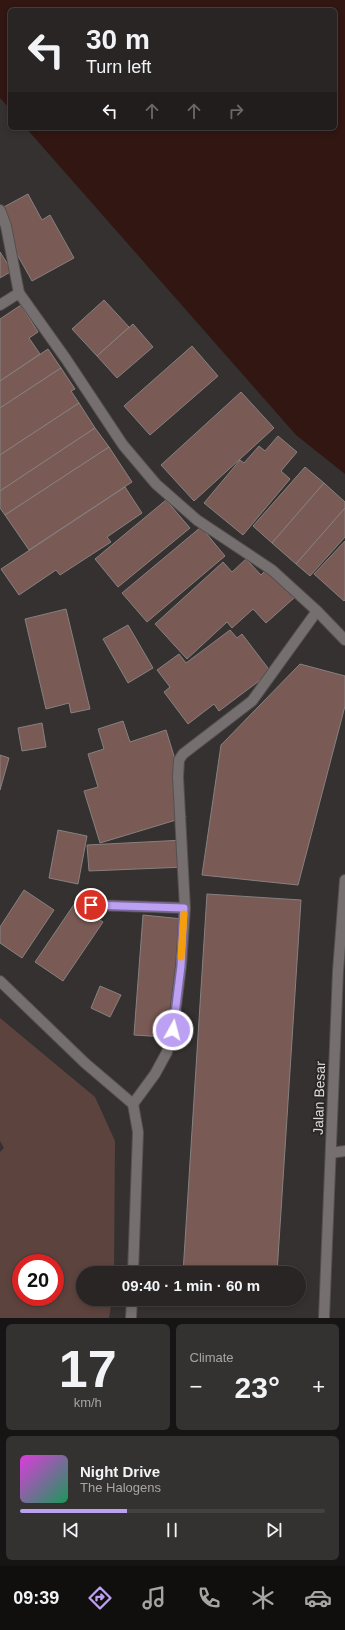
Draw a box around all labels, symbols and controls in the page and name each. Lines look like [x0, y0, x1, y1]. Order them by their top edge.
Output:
icon: left [20, 24, 72, 76]
text: 30 m [86, 24, 150, 55]
text: Turn left [86, 57, 151, 77]
icon: left [99, 100, 121, 122]
icon: ahead [141, 100, 163, 122]
icon: ahead [183, 100, 205, 122]
icon: right [225, 100, 247, 122]
pin [74, 888, 108, 922]
icon: arrive [80, 894, 102, 916]
position arrow [152, 1009, 194, 1051]
street label: Jalan Besar [310, 1060, 328, 1135]
speed limit sign: 20 [12, 1254, 64, 1306]
text: 09:40 · 1 min · 60 m [122, 1277, 260, 1294]
text: 17 [59, 1340, 117, 1398]
text: Climate [190, 1350, 234, 1365]
text: 23° [235, 1371, 280, 1404]
text: − [190, 1374, 202, 1399]
text: + [312, 1374, 325, 1399]
text: km/h [74, 1395, 102, 1410]
text: Night Drive [80, 1463, 160, 1480]
text: The Halogens [80, 1480, 161, 1495]
icon: previous [60, 1519, 82, 1541]
icon: pause [161, 1519, 183, 1541]
icon: next [263, 1519, 285, 1541]
icon: directions [86, 1584, 114, 1612]
icon: music [140, 1584, 168, 1612]
icon: phone [195, 1584, 223, 1612]
icon: climate [249, 1584, 277, 1612]
icon: car [304, 1584, 332, 1612]
text: 09:39 [13, 1588, 59, 1608]

